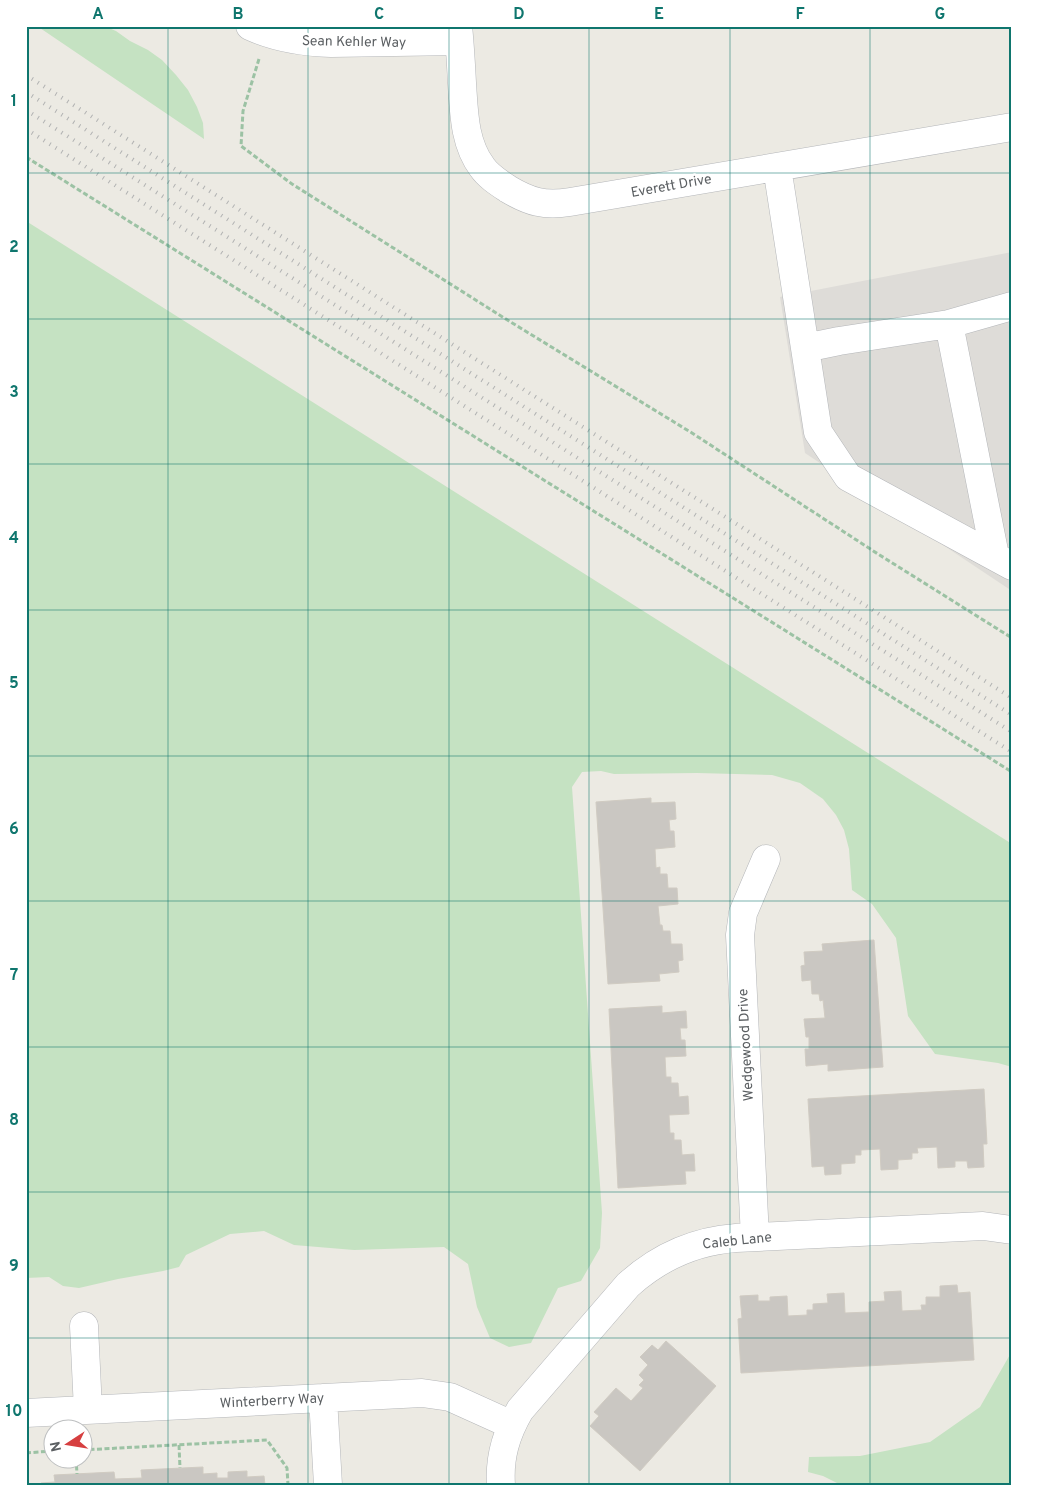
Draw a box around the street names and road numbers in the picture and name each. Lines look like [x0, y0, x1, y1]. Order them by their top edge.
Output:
street label: Sean Kehler Way [302, 33, 406, 52]
street label: Everett Drive [630, 171, 713, 202]
street label: Wedgewood Drive [735, 988, 758, 1102]
street label: Caleb Lane [702, 1229, 773, 1254]
street label: Winterberry Way [219, 1390, 325, 1413]

